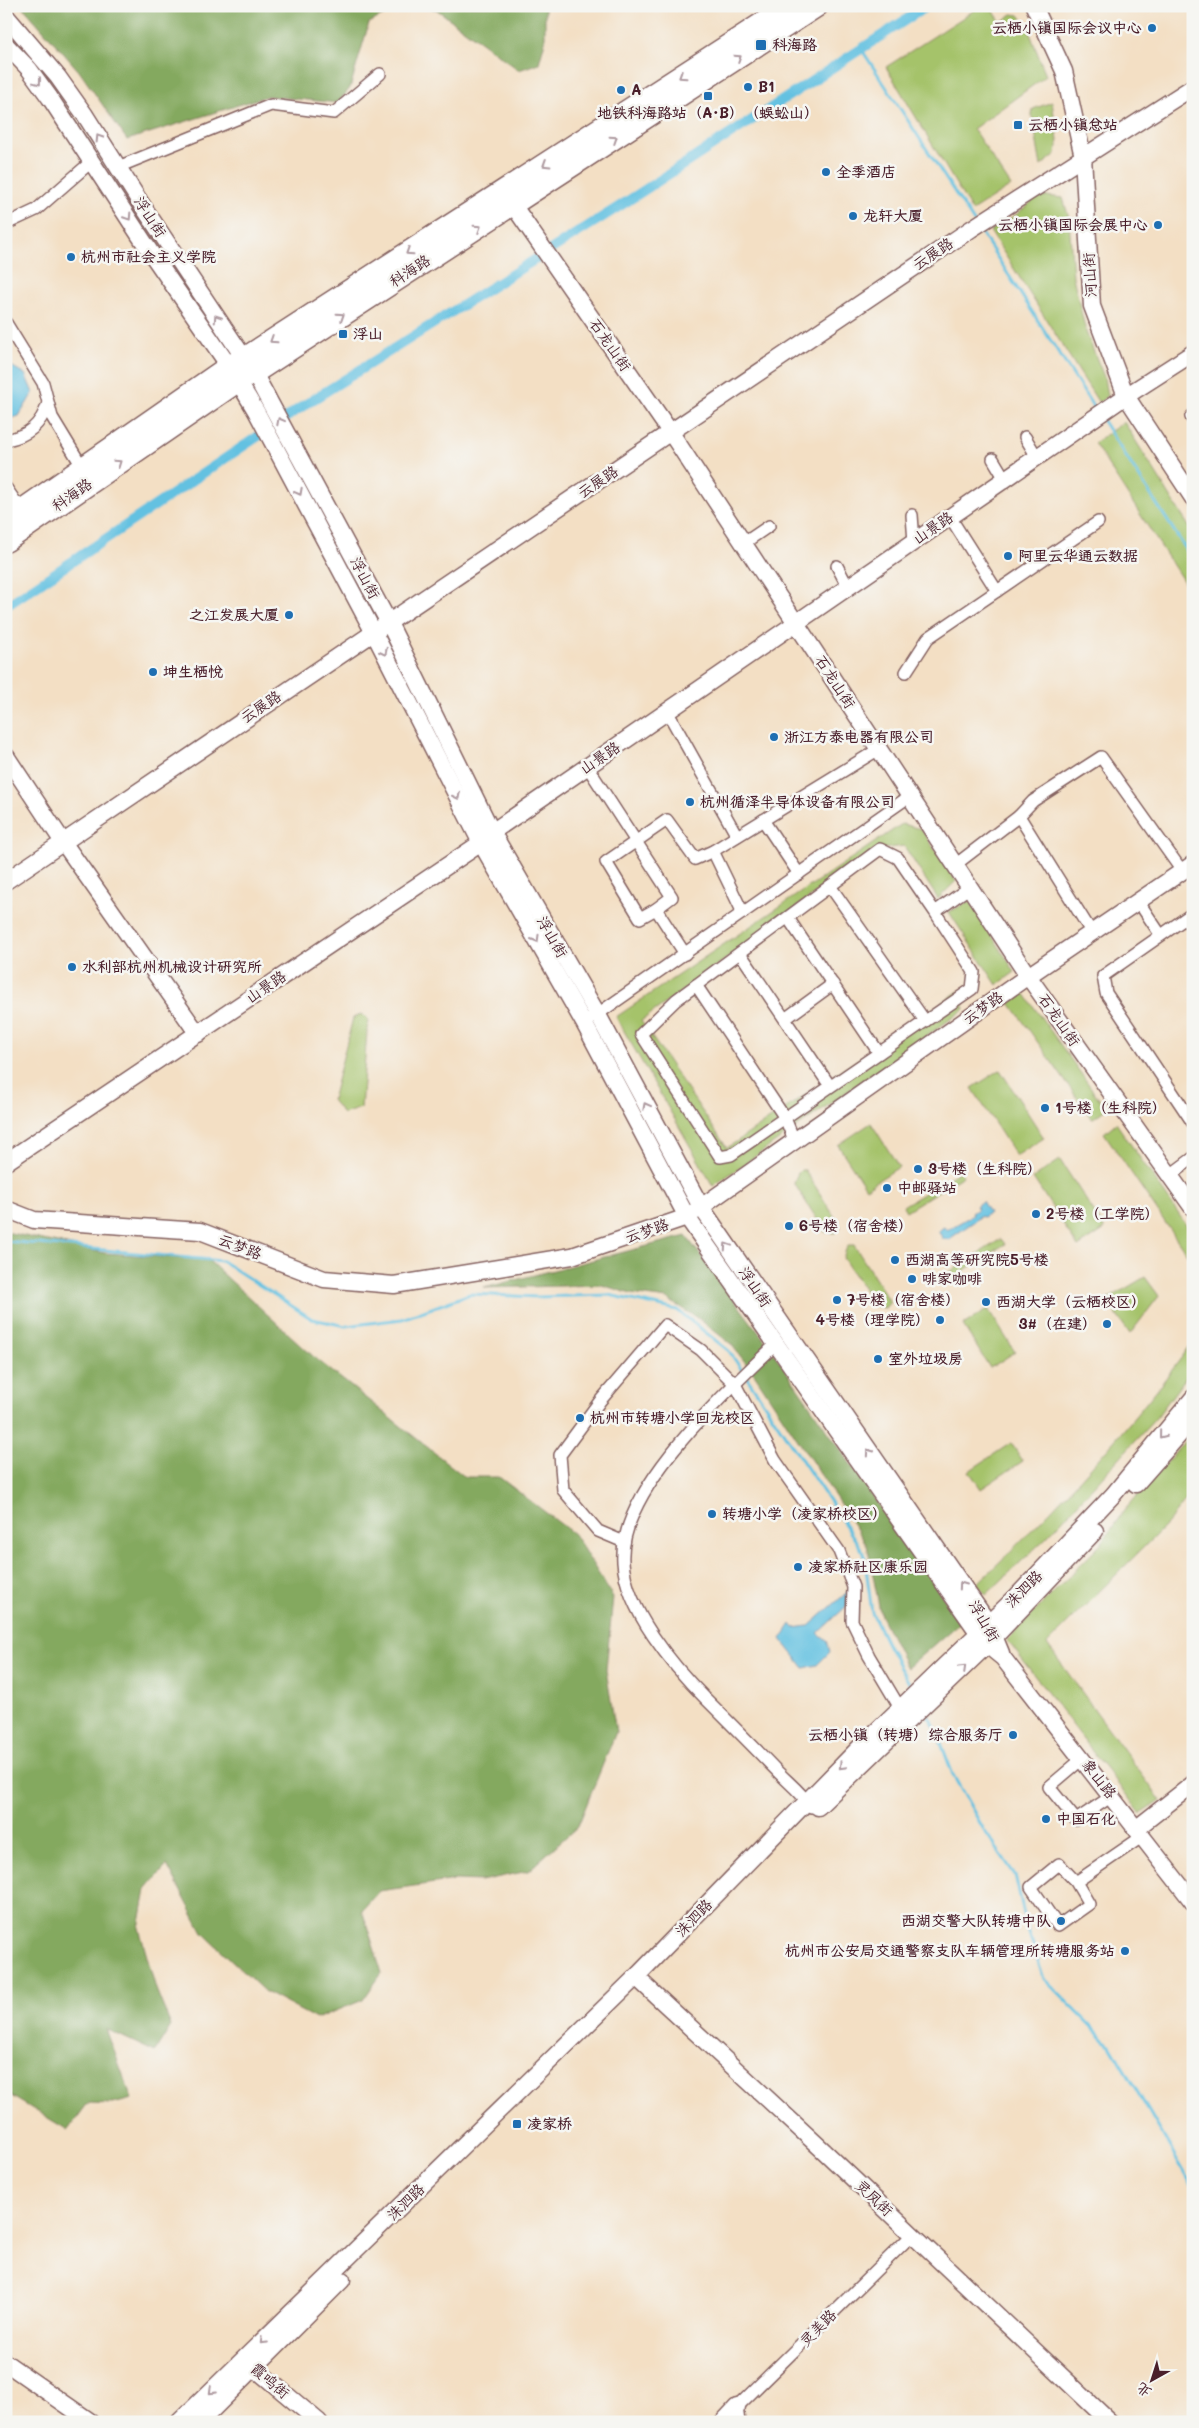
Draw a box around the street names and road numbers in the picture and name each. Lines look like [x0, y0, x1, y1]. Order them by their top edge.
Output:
street label: 浮山街 [130, 192, 171, 241]
street label: 云展路 [908, 232, 957, 274]
street label: 科海路 [385, 250, 434, 291]
street label: 河山街 [1078, 252, 1100, 298]
street label: 石龙山街 [585, 314, 636, 375]
street label: 云展路 [573, 460, 622, 502]
street label: 科海路 [47, 473, 96, 515]
street label: 山景路 [908, 506, 957, 548]
street label: 浮山街 [346, 553, 385, 602]
street label: 石龙山街 [811, 651, 861, 712]
street label: 云展路 [236, 685, 285, 727]
street label: 山景路 [575, 736, 624, 778]
street label: 浮山街 [533, 912, 573, 961]
street label: 山景路 [241, 965, 290, 1007]
street label: 云梦路 [958, 986, 1007, 1028]
street label: 石龙山街 [1034, 989, 1085, 1050]
street label: 云梦路 [622, 1213, 671, 1247]
street label: 云梦路 [216, 1229, 265, 1263]
street label: 浮山街 [735, 1262, 777, 1311]
street label: 洙泗路 [1000, 1565, 1046, 1611]
street label: 浮山街 [965, 1596, 1005, 1645]
street label: 象山路 [1078, 1754, 1122, 1802]
street label: 洙泗路 [670, 1894, 716, 1940]
street label: 灵凤街 [851, 2175, 898, 2220]
street label: 洙泗路 [382, 2178, 428, 2224]
street label: 灵美路 [794, 2304, 840, 2350]
street label: 霞鸣街 [247, 2358, 294, 2402]

